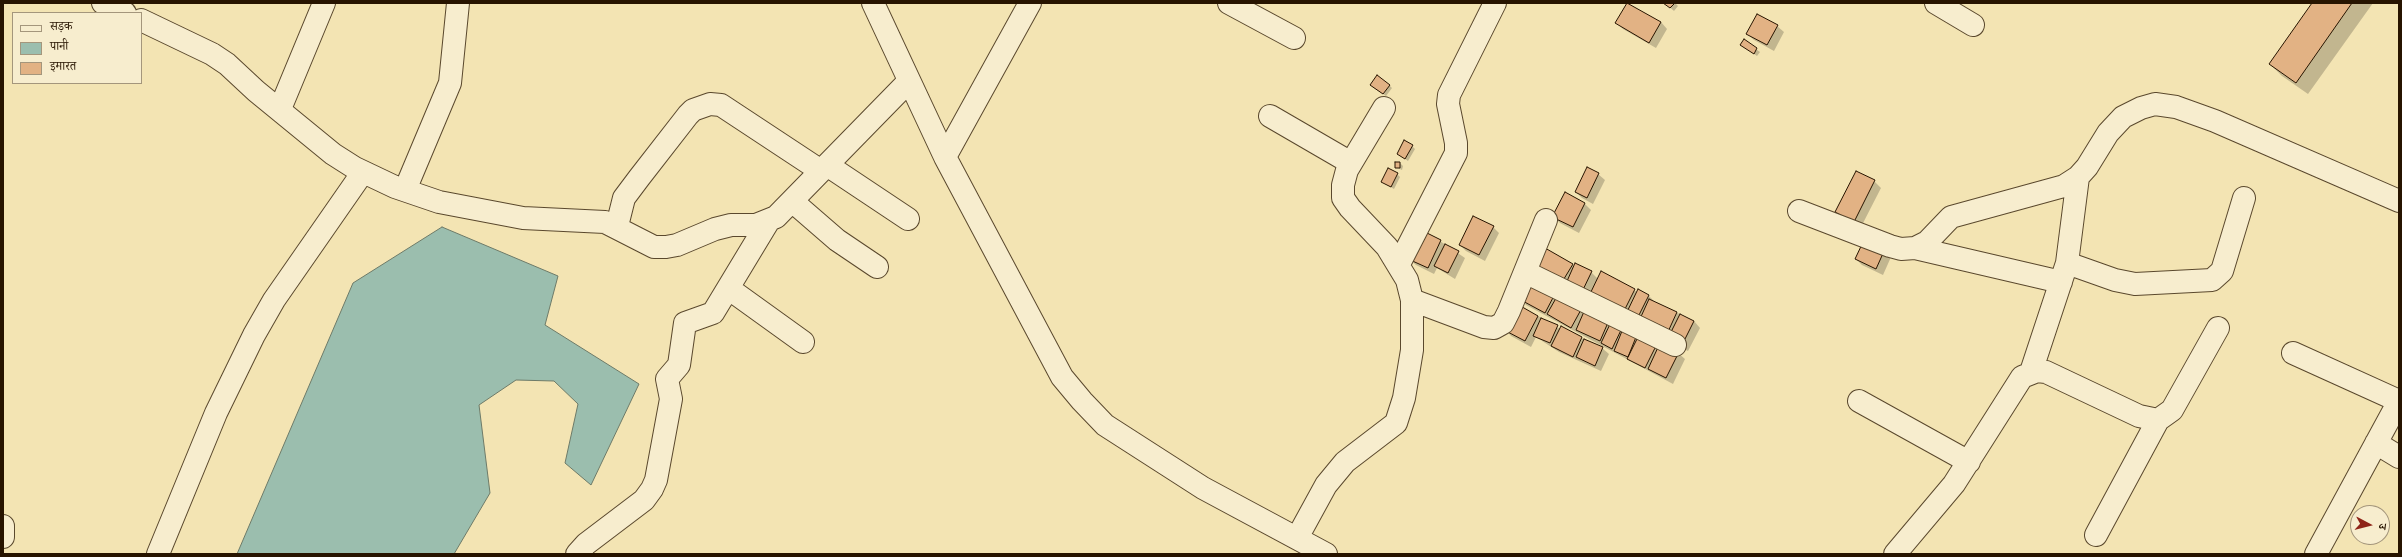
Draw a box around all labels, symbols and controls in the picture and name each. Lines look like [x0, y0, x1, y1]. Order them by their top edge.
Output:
legend [12, 12, 142, 84]
text: सड़क [50, 21, 73, 33]
text: पानी [50, 41, 68, 53]
text: इमारत [50, 61, 76, 73]
north arrow [2350, 505, 2390, 545]
text: उ [2376, 523, 2387, 530]

